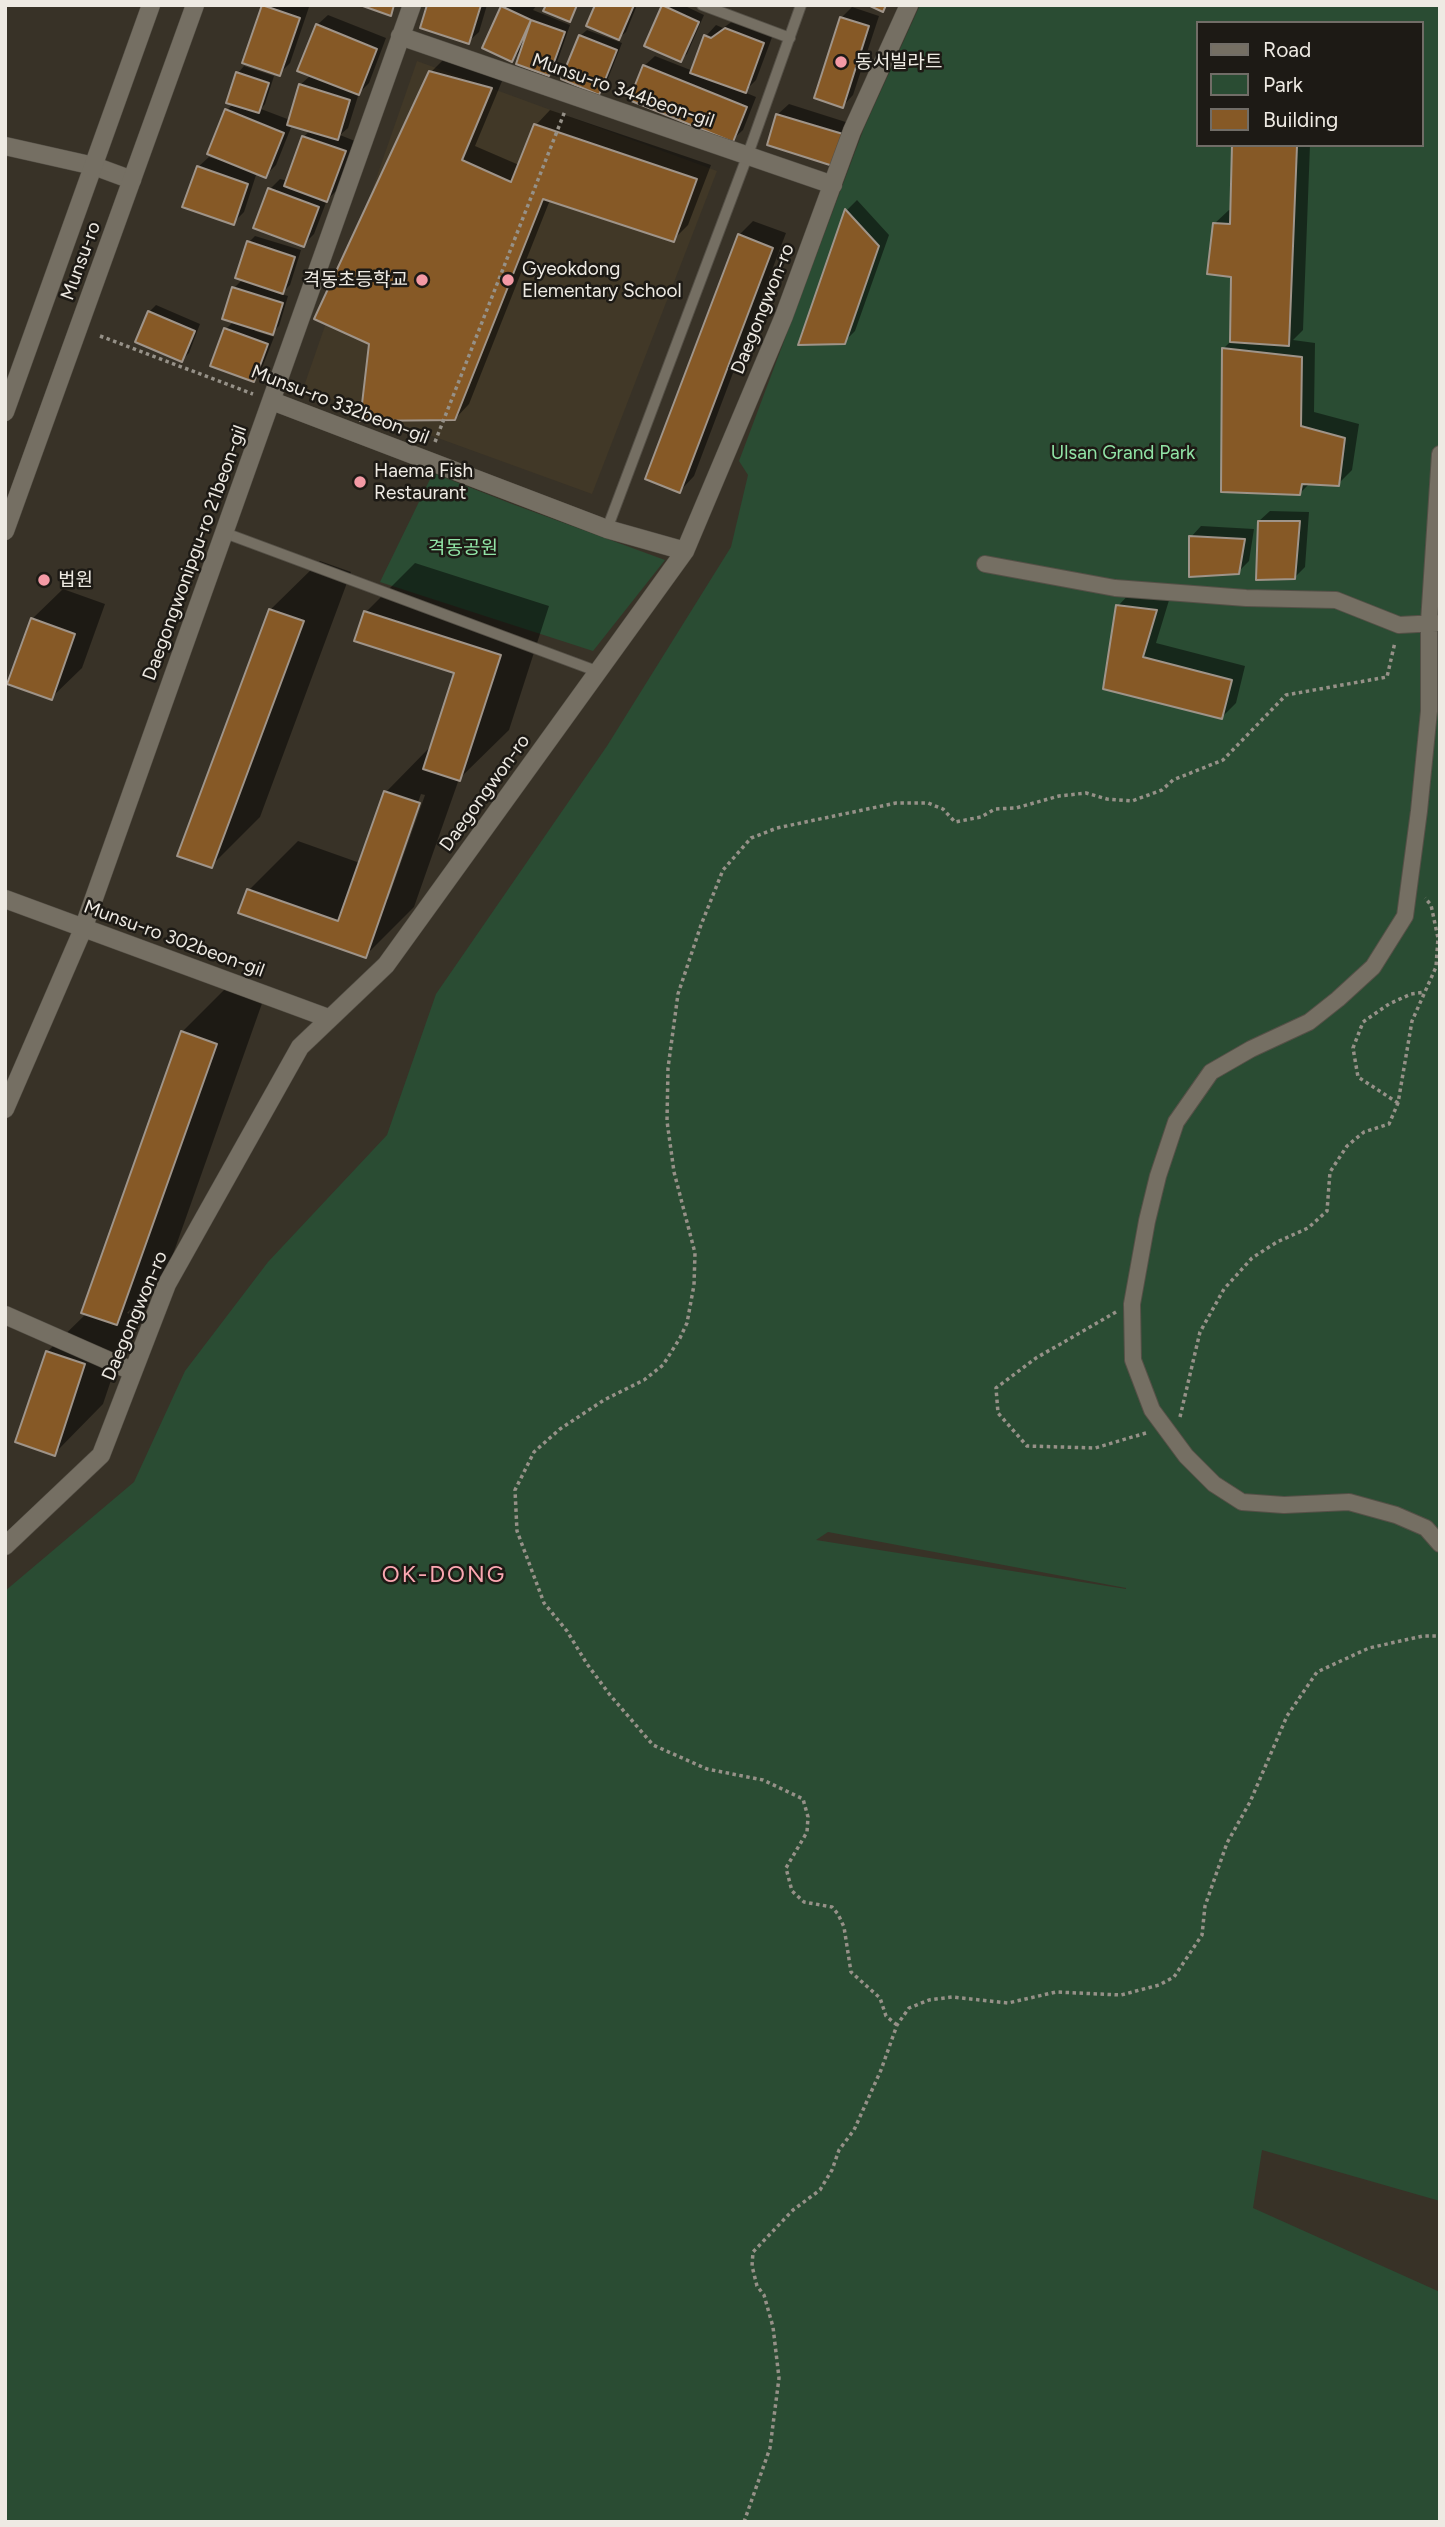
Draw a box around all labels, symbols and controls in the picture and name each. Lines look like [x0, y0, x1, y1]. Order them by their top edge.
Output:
legend [1196, 21, 1424, 147]
text: Road [1263, 37, 1311, 62]
street label: Munsu-ro 344beon-gil [529, 49, 717, 133]
place label: 동서빌라트 [855, 51, 942, 73]
marker: 동서빌라트 [833, 54, 849, 70]
text: Park [1263, 72, 1303, 97]
text: Building [1263, 107, 1338, 132]
street label: Munsu-ro [56, 219, 106, 303]
street label: Daegongwon-ro [726, 240, 800, 378]
place label: Gyeokdong Elementary School [522, 258, 682, 302]
place label: 격동초등학교 [303, 269, 408, 291]
marker: 격동초등학교 [414, 272, 430, 288]
marker: Gyeokdong Elementary School [500, 272, 516, 288]
street label: Munsu-ro 332beon-gil [248, 361, 432, 449]
street label: Daegongwonipgu-ro 21beon-gil [138, 422, 252, 684]
park label: Ulsan Grand Park [1051, 442, 1195, 464]
place label: Haema Fish Restaurant [374, 460, 473, 504]
marker: Haema Fish Restaurant [352, 474, 368, 490]
park label: 격동공원 [428, 537, 498, 559]
place label: 법원 [58, 569, 93, 591]
marker: 법원 [36, 572, 52, 588]
street label: Daegongwon-ro [435, 730, 535, 856]
street label: Munsu-ro 302beon-gil [80, 896, 268, 982]
street label: Daegongwon-ro [97, 1248, 173, 1384]
district label: OK-DONG [383, 1561, 505, 1589]

